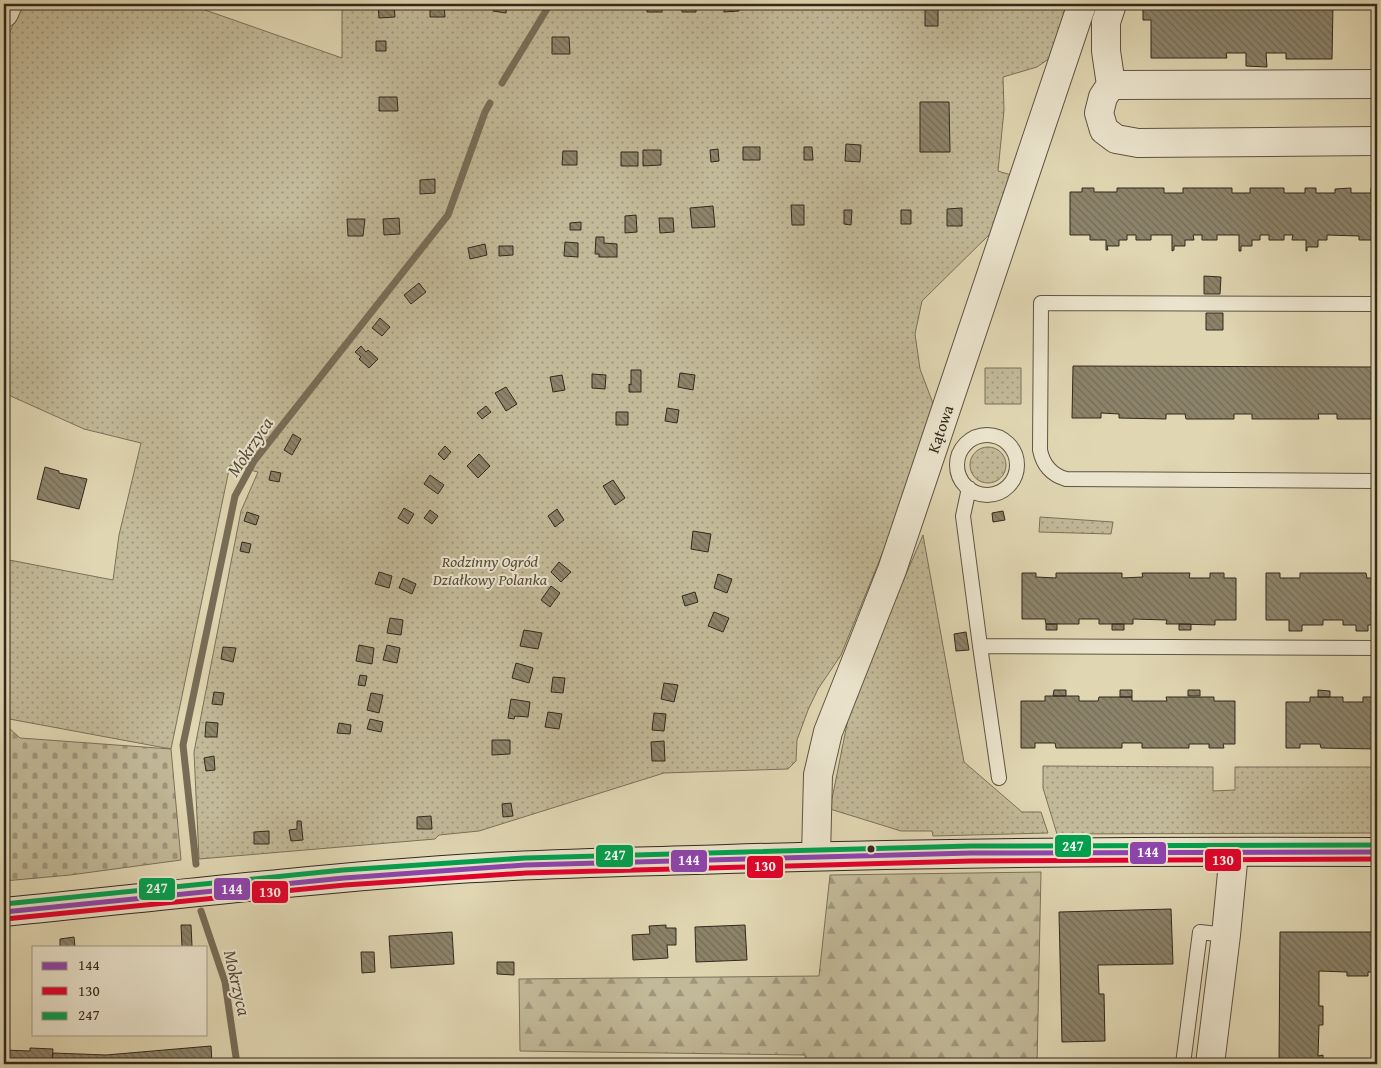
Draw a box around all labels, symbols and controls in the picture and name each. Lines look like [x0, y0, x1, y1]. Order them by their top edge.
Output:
street label: Kątowa [921, 401, 960, 456]
water label: Mokrzyca [220, 411, 280, 482]
park label: Rodzinny Ogród Działkowy Polanka [432, 549, 548, 591]
line badge: 247 [1054, 834, 1092, 858]
text: 247 [1062, 836, 1084, 856]
line badge: 144 [1129, 841, 1167, 865]
text: 144 [1137, 842, 1159, 862]
line badge: 247 [595, 844, 634, 868]
unlabelled marker [866, 844, 876, 854]
text: 247 [604, 845, 626, 865]
line badge: 130 [1204, 848, 1242, 872]
line badge: 144 [670, 849, 708, 873]
text: 144 [678, 850, 700, 870]
text: 130 [1212, 850, 1234, 870]
line badge: 130 [746, 855, 784, 879]
text: 130 [754, 856, 776, 876]
line badge: 247 [138, 877, 176, 901]
line badge: 144 [213, 877, 251, 901]
text: 247 [146, 878, 168, 898]
text: 144 [221, 879, 243, 899]
line badge: 130 [251, 880, 289, 904]
text: 130 [259, 882, 281, 902]
legend [32, 946, 208, 1036]
water label: Mokrzyca [217, 947, 258, 1019]
text: 144 [78, 954, 100, 975]
text: 130 [78, 980, 100, 1001]
text: 247 [78, 1004, 100, 1025]

